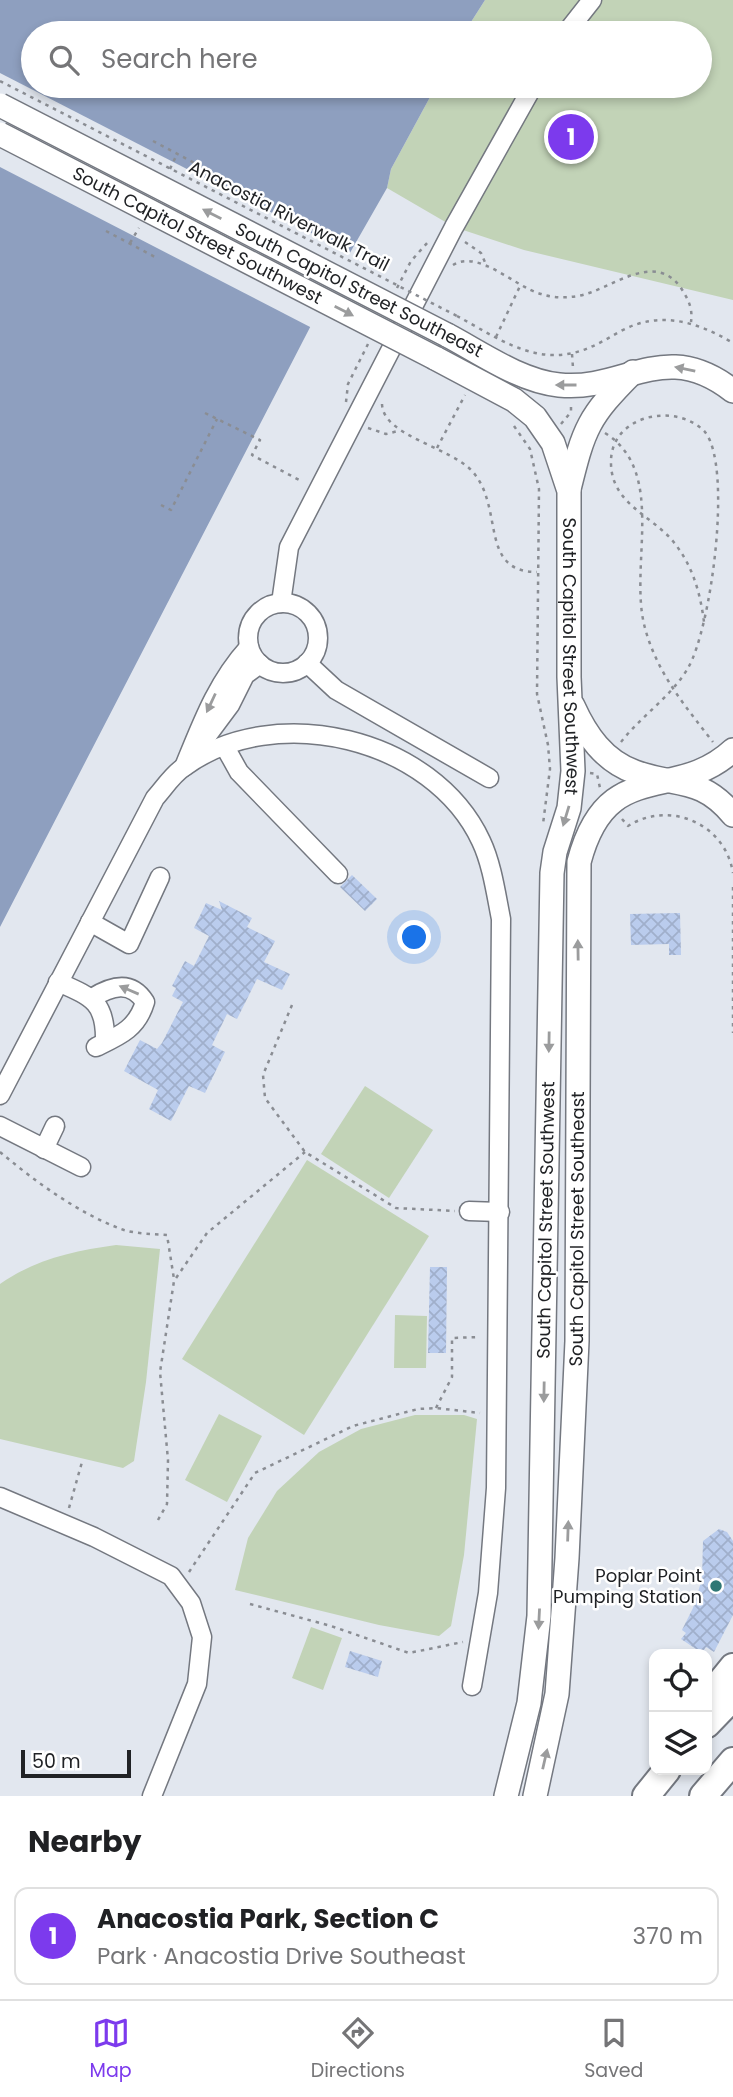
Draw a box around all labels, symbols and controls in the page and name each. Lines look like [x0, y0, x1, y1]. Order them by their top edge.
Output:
search box [21, 21, 712, 98]
icon: search [45, 41, 83, 79]
text: Search here [101, 41, 258, 77]
pin: 1 [548, 111, 594, 163]
street label: Anacostia Riverwalk Trail [185, 154, 394, 277]
street label: South Capitol Street Southwest [68, 160, 327, 310]
one-way arrow [202, 208, 222, 219]
street label: South Capitol Street Southeast [231, 216, 487, 363]
one-way arrow [334, 306, 354, 317]
one-way arrow [674, 363, 696, 374]
one-way arrow [555, 379, 577, 391]
street label: South Capitol Street Southwest [557, 517, 586, 796]
one-way arrow [205, 693, 217, 713]
one-way arrow [561, 806, 571, 827]
your location [397, 920, 431, 954]
one-way arrow [572, 938, 584, 960]
one-way arrow [118, 985, 139, 996]
one-way arrow [543, 1031, 555, 1053]
street label: South Capitol Street Southwest [531, 1081, 560, 1359]
street label: South Capitol Street Southeast [563, 1091, 590, 1367]
one-way arrow [538, 1381, 549, 1403]
one-way arrow [563, 1520, 574, 1542]
place label: Poplar Point Pumping Station [553, 1563, 702, 1609]
marker: Poplar Point Pumping Station [708, 1578, 724, 1594]
one-way arrow [533, 1608, 544, 1630]
map controls [649, 1649, 712, 1775]
button: locate [649, 1649, 712, 1712]
button: layers [649, 1712, 712, 1775]
scale bar [21, 1747, 131, 1779]
text: 50 m [32, 1748, 81, 1775]
one-way arrow [539, 1748, 550, 1770]
text: Nearby [28, 1820, 142, 1863]
text: Anacostia Park, Section C [97, 1901, 439, 1937]
text: 1 [49, 1920, 57, 1952]
text: 370 m [633, 1920, 703, 1952]
text: Park · Anacostia Drive Southeast [97, 1940, 466, 1972]
tab: Map [90, 2014, 132, 2085]
tab: Directions [311, 2014, 405, 2085]
tab: Saved [584, 2014, 643, 2085]

